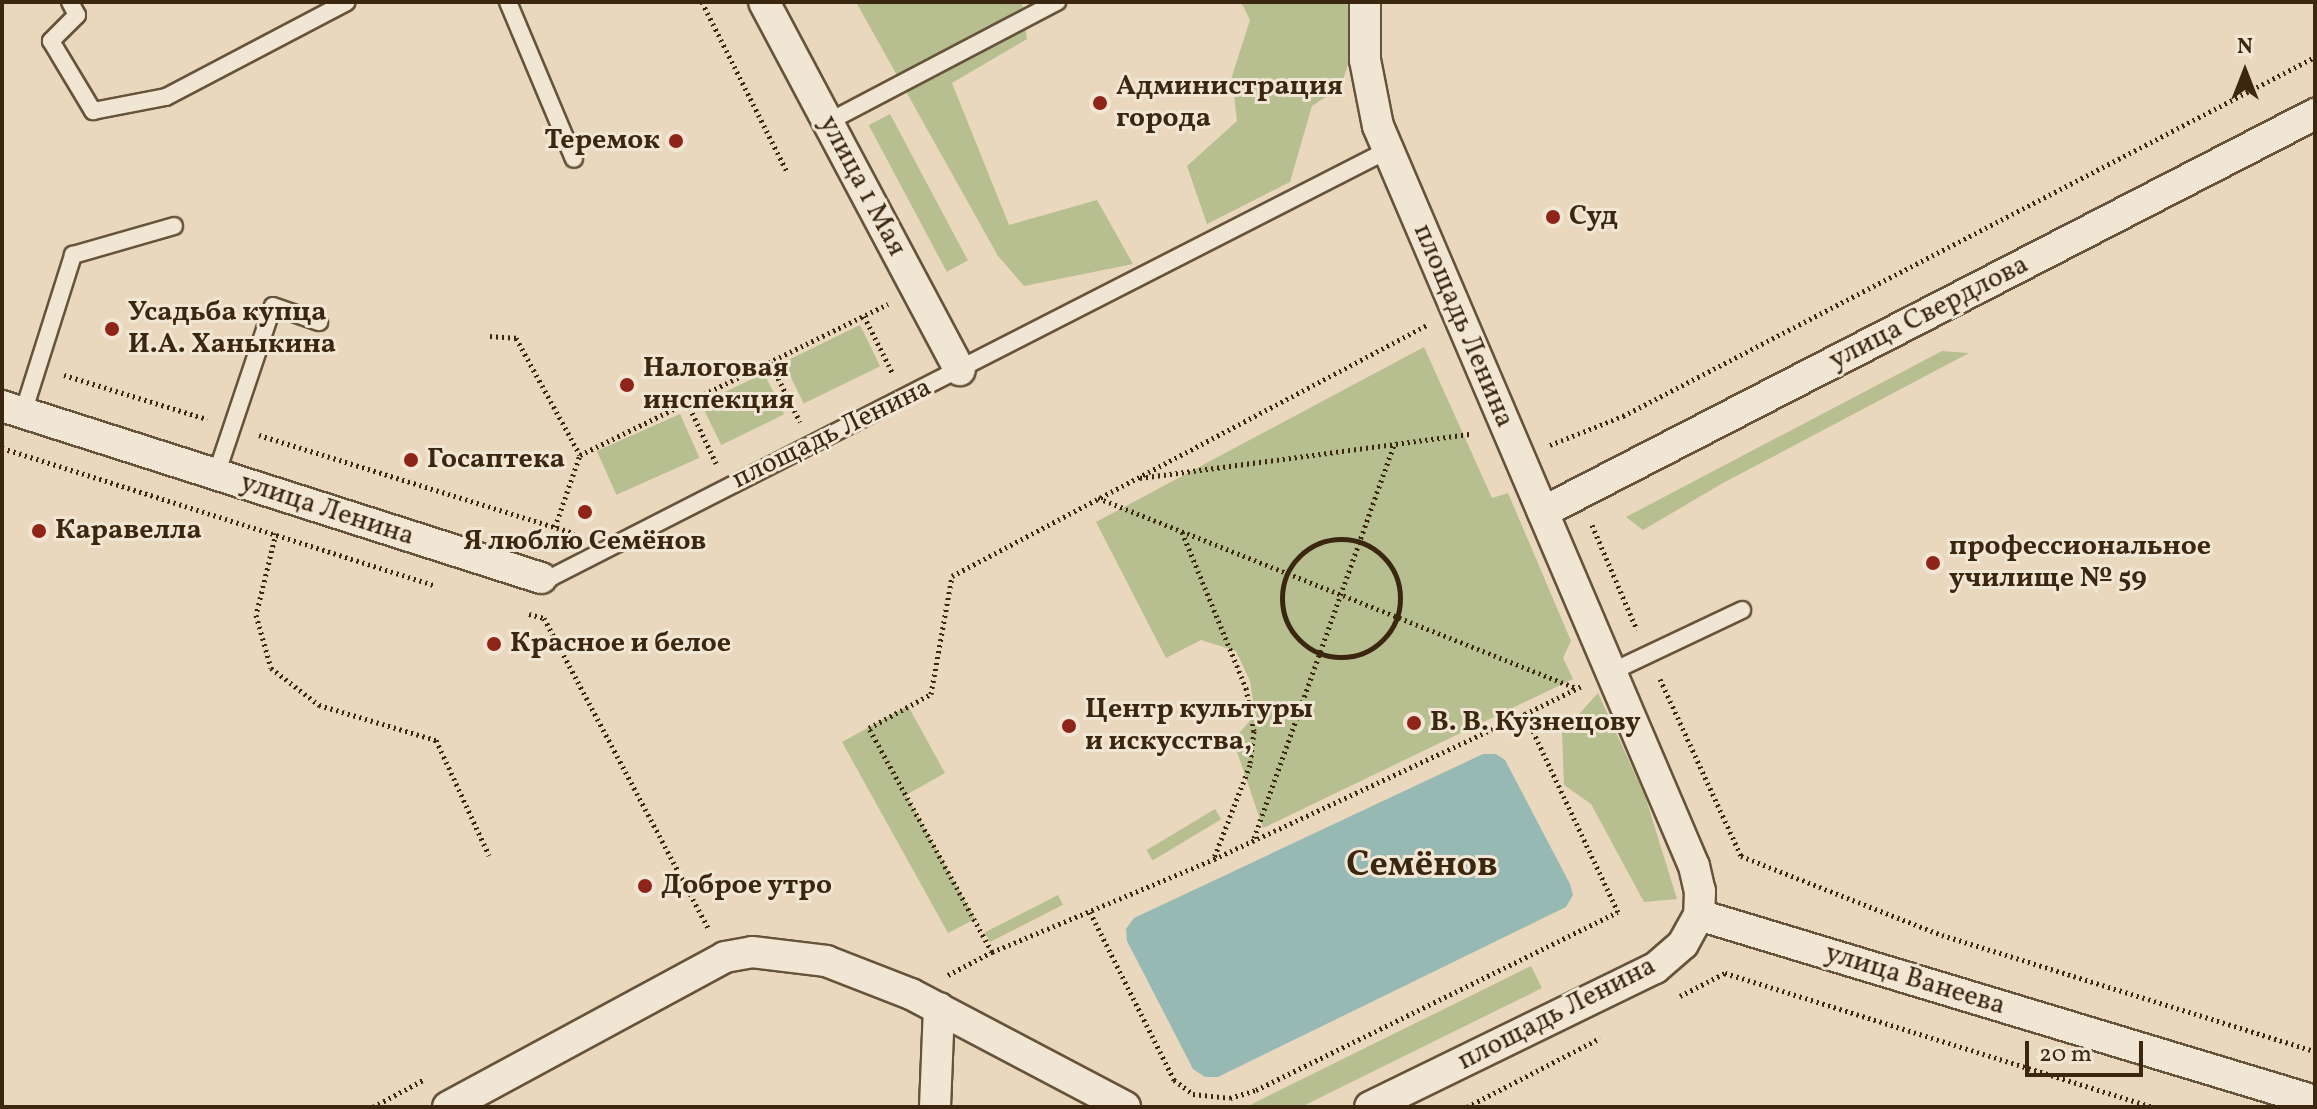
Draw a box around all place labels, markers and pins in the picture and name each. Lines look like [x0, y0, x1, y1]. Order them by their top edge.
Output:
place label: Администрация города [1116, 70, 1343, 136]
marker: Администрация города [1091, 94, 1109, 112]
place label: Теремок [544, 124, 660, 158]
marker: Теремок [667, 132, 685, 150]
place label: Суд [1569, 200, 1618, 234]
marker: Суд [1544, 208, 1562, 226]
place label: Усадьба купца И.А. Ханыкина [128, 296, 336, 362]
marker: Усадьба купца И.А. Ханыкина [103, 320, 121, 338]
place label: Налоговая инспекция [643, 352, 794, 418]
marker: Налоговая инспекция [618, 376, 636, 394]
place label: Госаптека [427, 443, 565, 477]
marker: Госаптека [402, 451, 420, 469]
marker: Я люблю Семёнов [576, 503, 594, 521]
place label: Каравелла [55, 514, 202, 548]
marker: Каравелла [30, 522, 48, 540]
place label: Я люблю Семёнов [464, 525, 706, 559]
place label: профессиональное училище № 59 [1949, 530, 2211, 596]
marker: профессиональное училище № 59 [1924, 554, 1942, 572]
place label: Красное и белое [510, 627, 731, 661]
marker: Красное и белое [485, 635, 503, 653]
place label: Центр культуры и искусства, [1085, 693, 1313, 759]
place label: В. В. Кузнецову [1430, 706, 1641, 740]
marker: В. В. Кузнецову [1405, 714, 1423, 732]
marker: Центр культуры и искусства, [1060, 717, 1078, 735]
place label: Доброе утро [661, 869, 832, 903]
marker: Доброе утро [636, 877, 654, 895]

